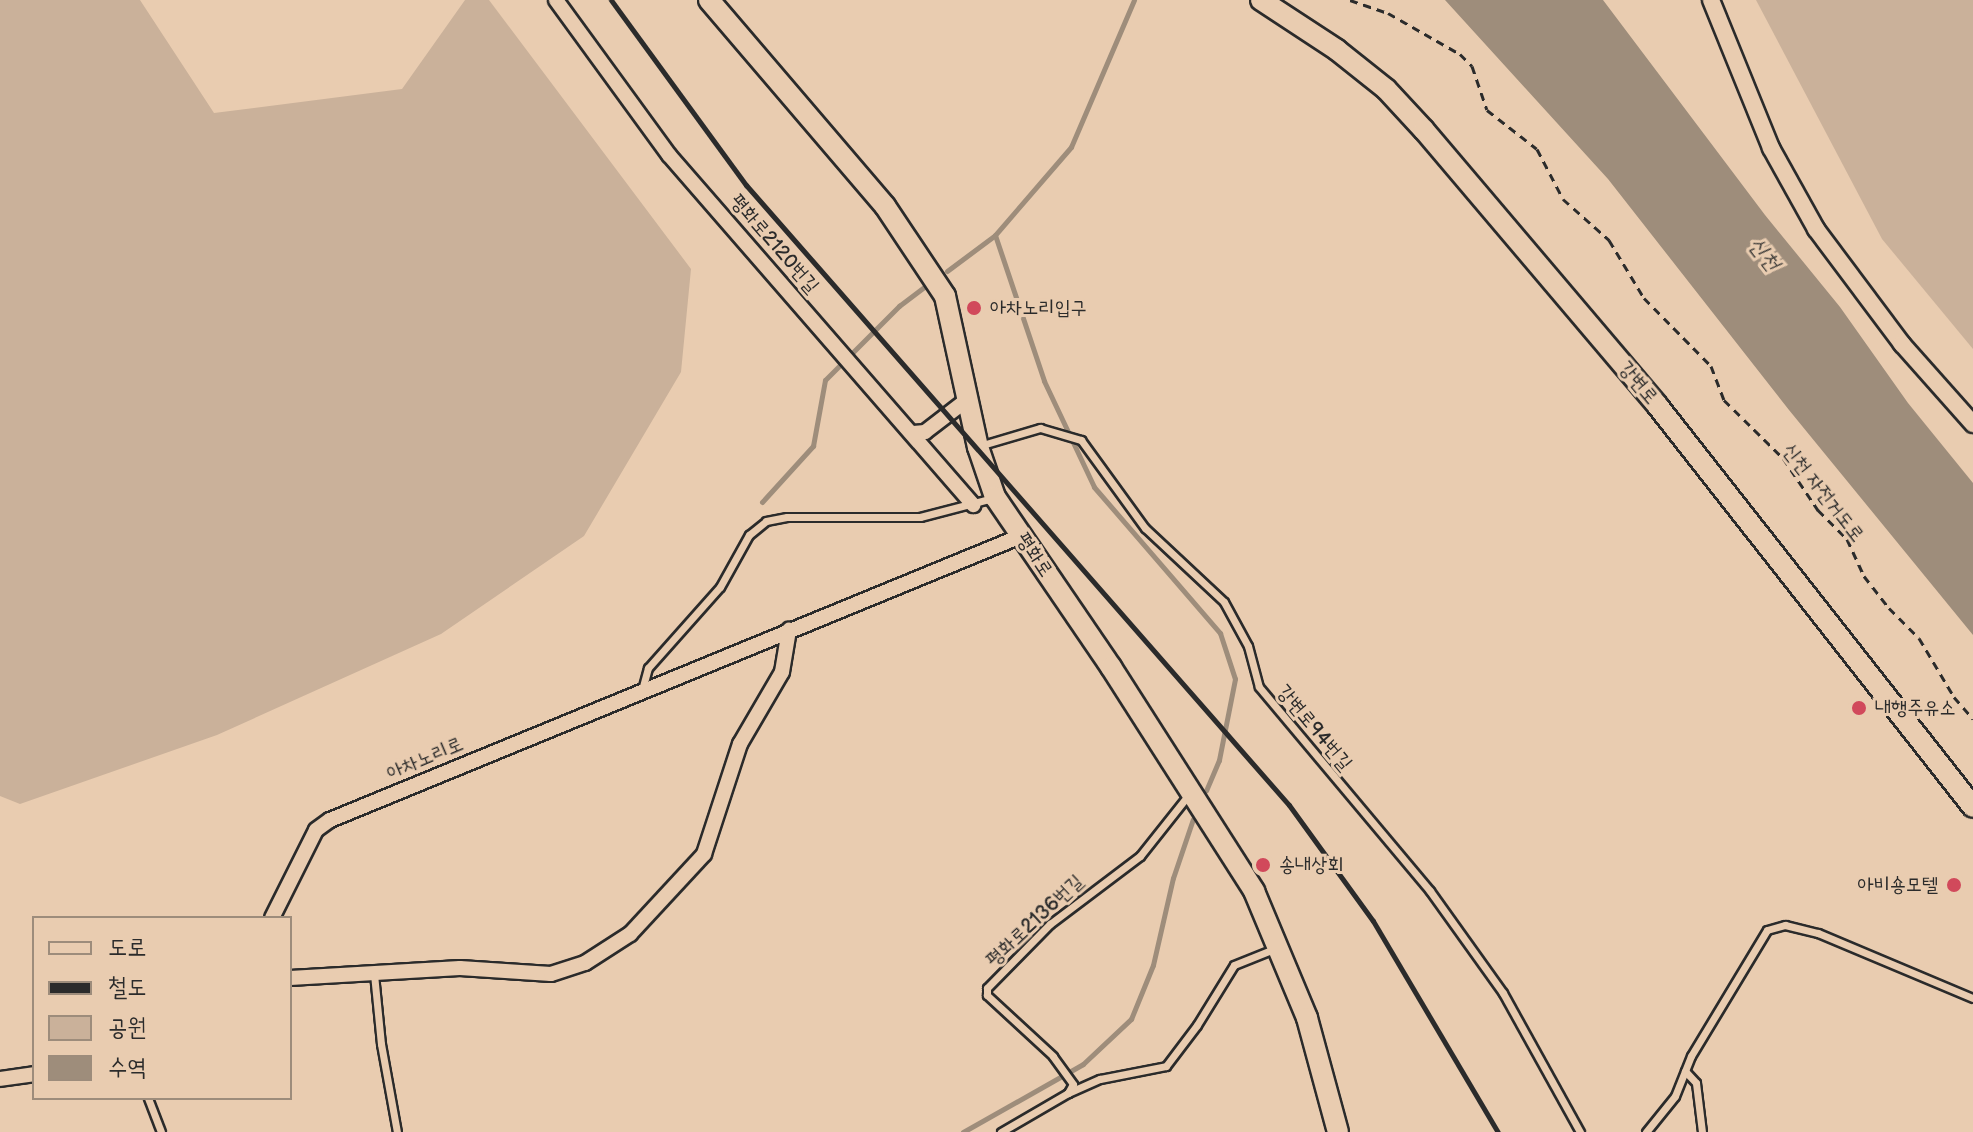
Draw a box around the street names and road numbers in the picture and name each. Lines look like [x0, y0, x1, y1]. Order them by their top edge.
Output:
street label: 평화로2120번길 [725, 190, 823, 298]
street label: 강변로 [1613, 357, 1663, 409]
street label: 신천 자전거도로 [1777, 439, 1869, 547]
street label: 평화로 [1011, 528, 1057, 582]
street label: 강변로94번길 [1271, 680, 1357, 776]
street label: 아차노리로 [383, 732, 467, 786]
street label: 평화로2136번길 [981, 870, 1089, 972]

